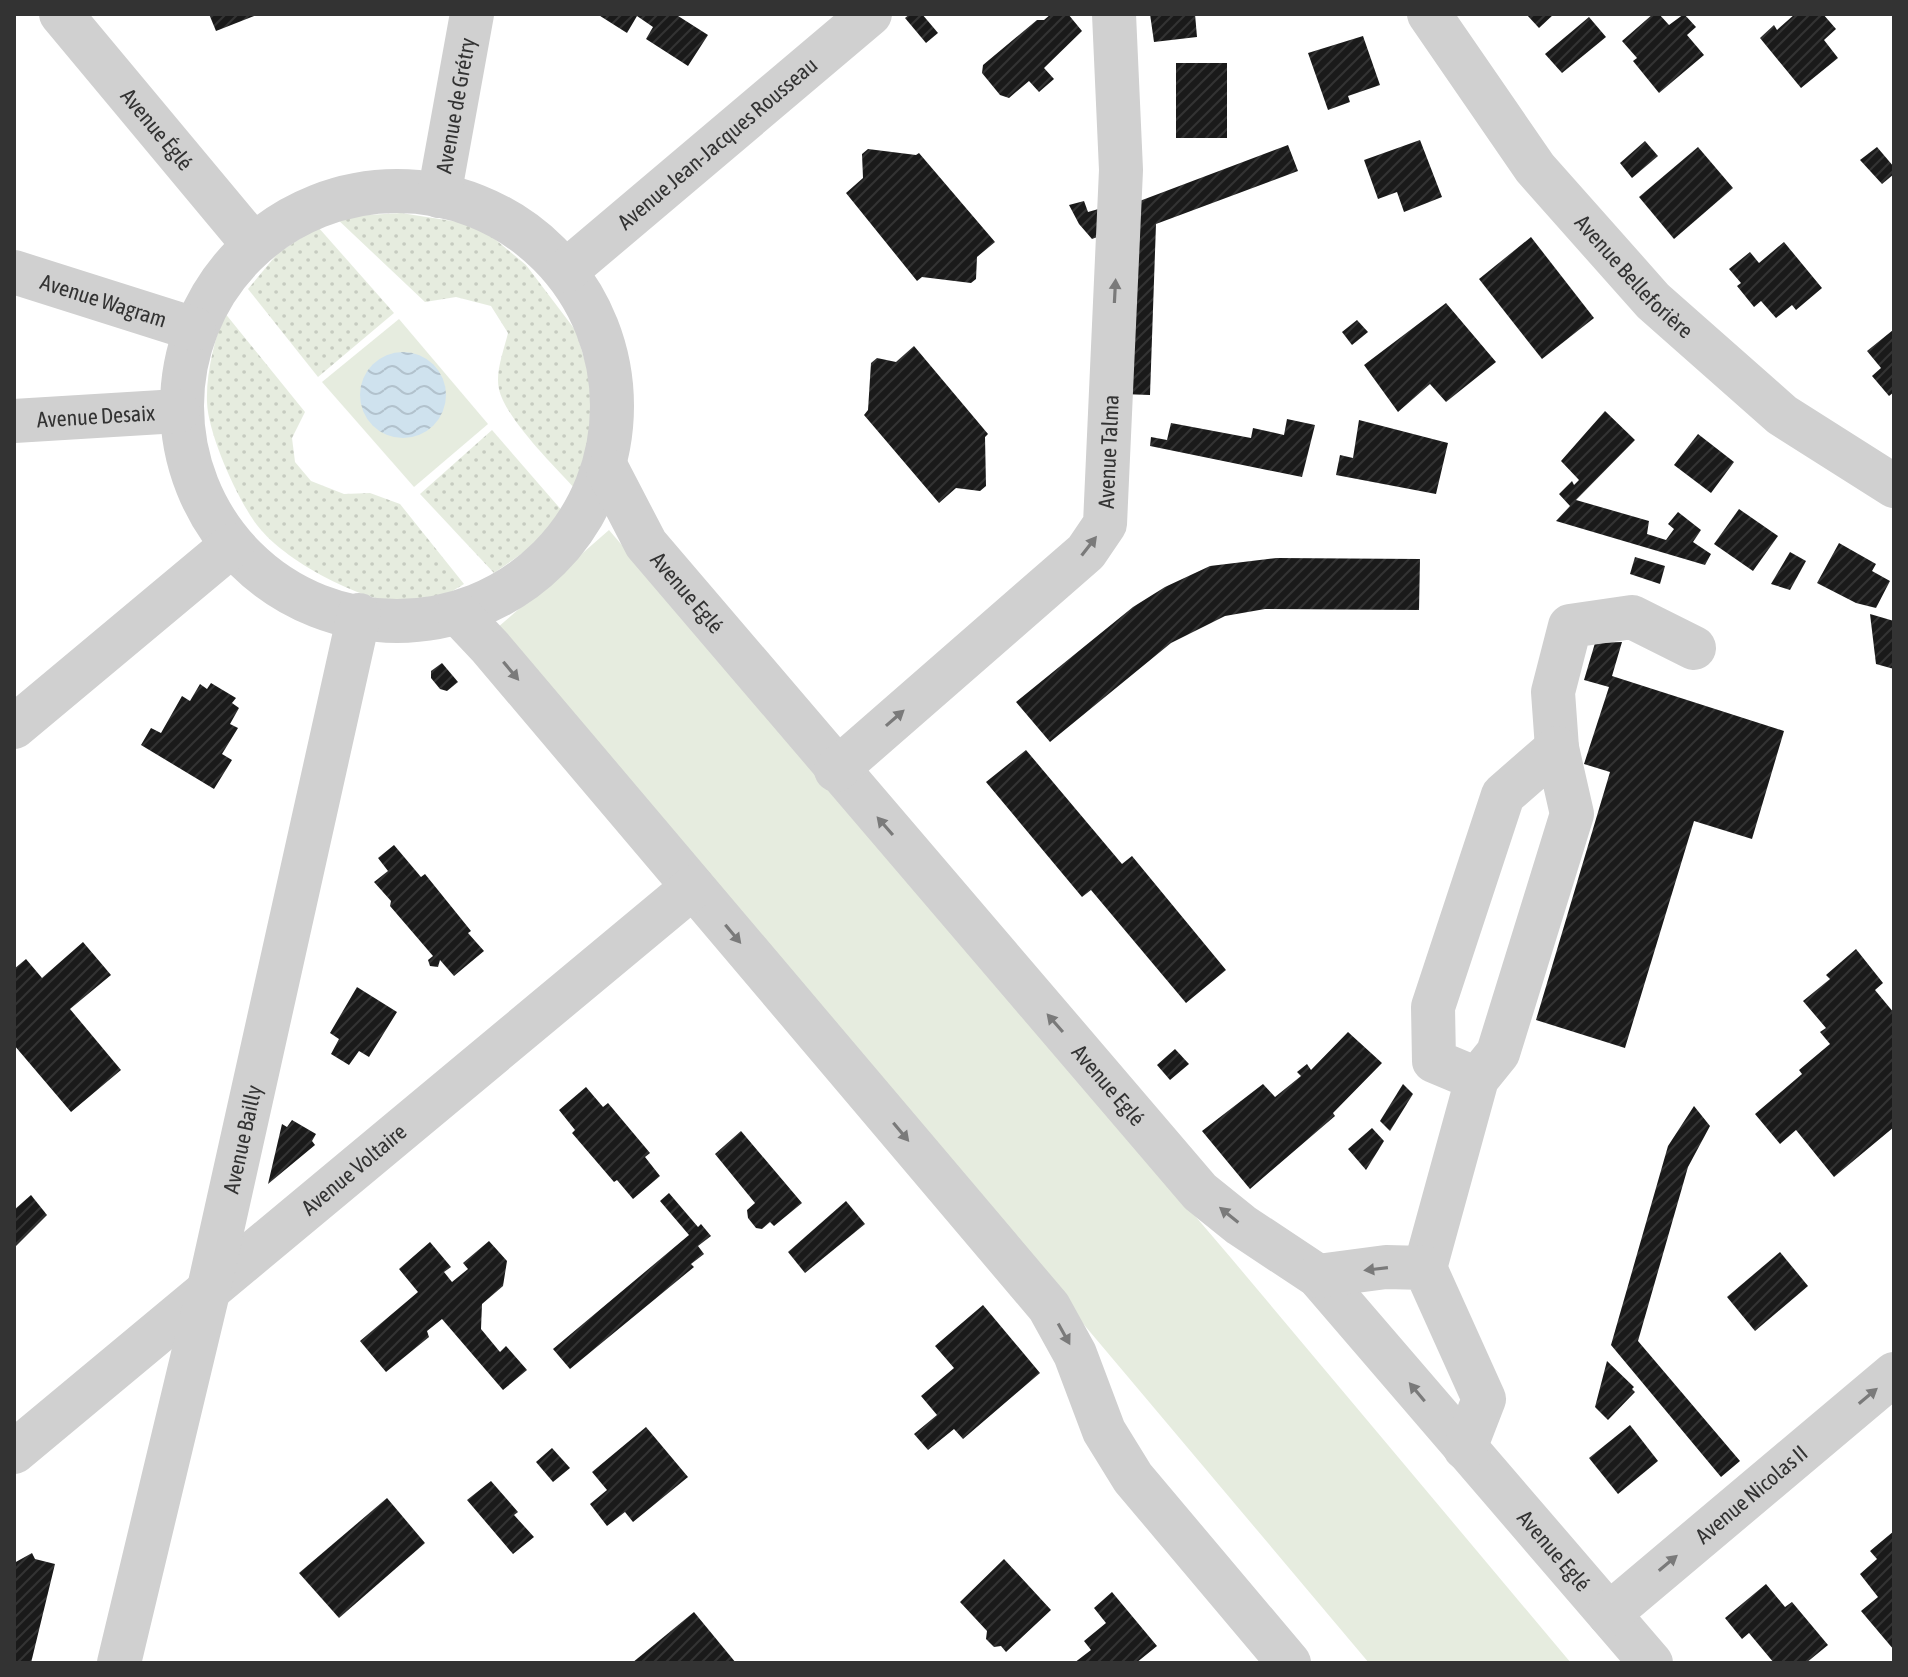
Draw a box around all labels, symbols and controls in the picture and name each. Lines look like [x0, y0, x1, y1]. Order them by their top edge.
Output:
street label: Avenue de Grétry [430, 36, 480, 175]
street label: Avenue Jean-Jacques Rousseau [612, 52, 822, 235]
street label: Avenue Églé [116, 83, 199, 175]
street label: Avenue Belleforière [1570, 209, 1699, 343]
street label: Avenue Wagram [37, 268, 170, 333]
one-way arrow [1109, 278, 1122, 303]
street label: Avenue Talma [1093, 394, 1124, 509]
street label: Avenue Desaix [36, 399, 156, 433]
one-way arrow [1081, 536, 1097, 556]
street label: Avenue Eglé [646, 547, 729, 638]
one-way arrow [502, 661, 519, 681]
one-way arrow [886, 710, 905, 728]
one-way arrow [877, 817, 894, 837]
one-way arrow [724, 923, 741, 943]
one-way arrow [1047, 1014, 1064, 1034]
street label: Avenue Eglé [1067, 1039, 1150, 1131]
street label: Avenue Bailly [217, 1083, 267, 1196]
street label: Avenue Voltaire [296, 1118, 411, 1220]
one-way arrow [892, 1122, 909, 1142]
one-way arrow [1219, 1207, 1240, 1224]
one-way arrow [1363, 1262, 1388, 1275]
one-way arrow [1057, 1322, 1071, 1345]
one-way arrow [1409, 1382, 1426, 1402]
one-way arrow [1857, 1388, 1877, 1405]
street label: Avenue Nicolas II [1690, 1440, 1813, 1549]
street label: Avenue Eglé [1512, 1505, 1596, 1596]
one-way arrow [1658, 1555, 1678, 1572]

